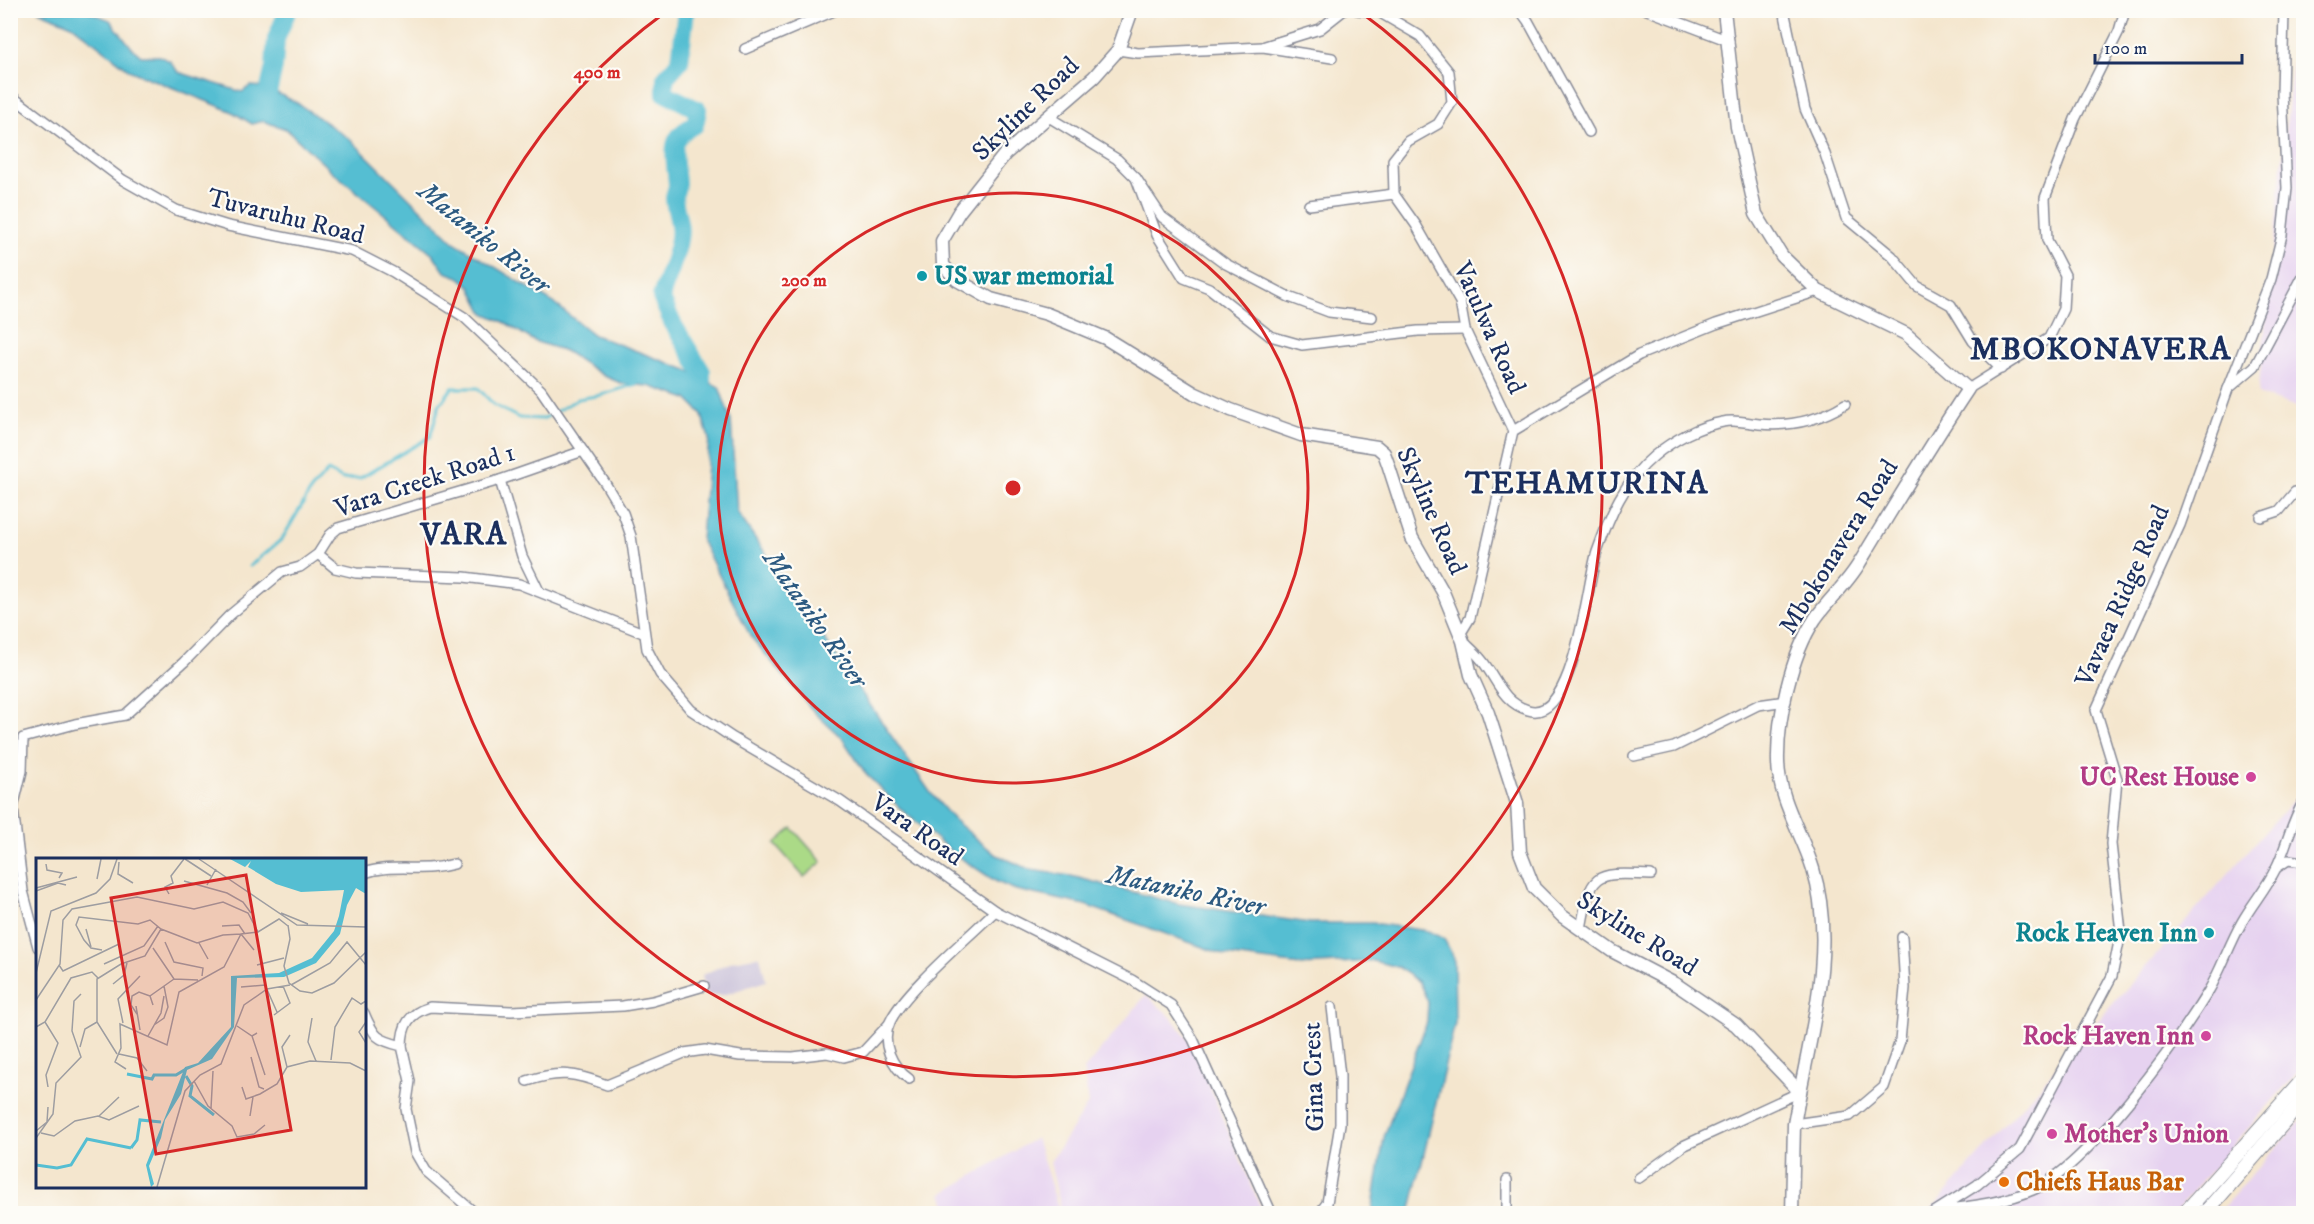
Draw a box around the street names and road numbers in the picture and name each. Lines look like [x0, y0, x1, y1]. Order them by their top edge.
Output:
street label: Skyline Road [965, 50, 1087, 168]
street label: Tuvaruhu Road [204, 182, 368, 252]
street label: Vatulwa Road [1445, 256, 1533, 399]
street label: Vara Creek Road 1 [330, 436, 519, 526]
street label: Skyline Road [1388, 442, 1474, 580]
street label: Mbokonavera Road [1772, 453, 1906, 641]
street label: Vavaea Ridge Road [2068, 500, 2178, 693]
street label: Vara Road [863, 786, 970, 874]
street label: Skyline Road [1570, 884, 1704, 984]
street label: Gina Crest [1296, 1022, 1332, 1132]

